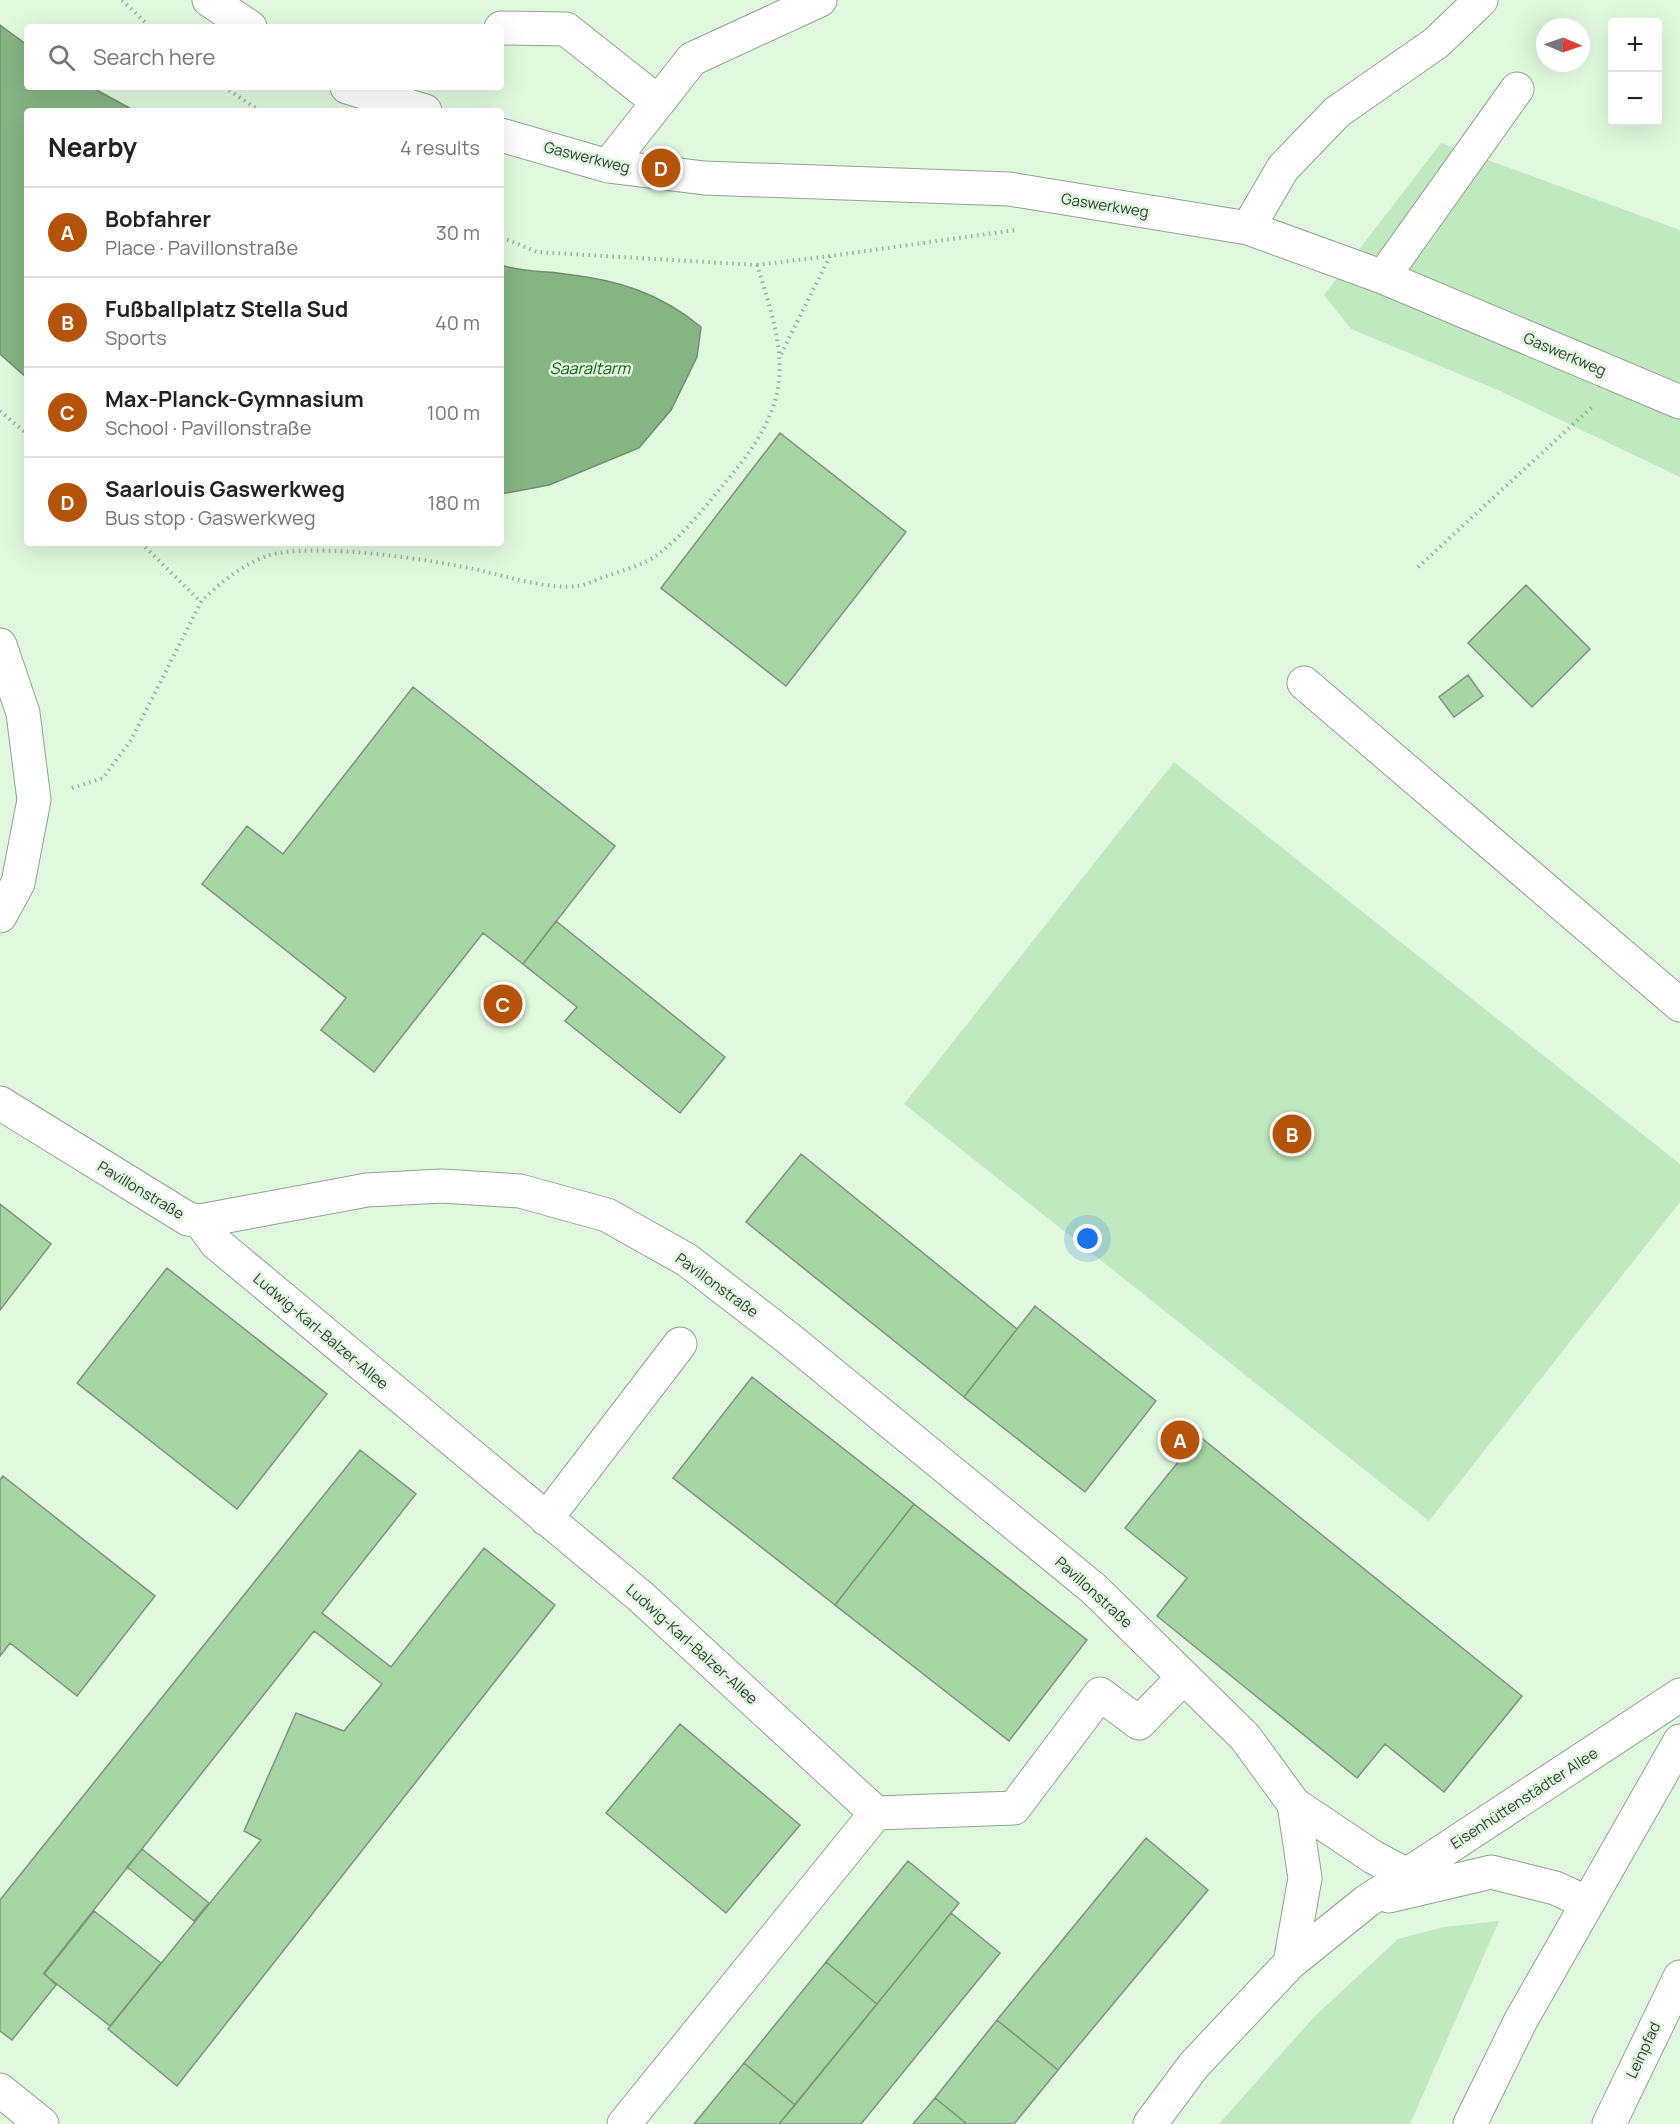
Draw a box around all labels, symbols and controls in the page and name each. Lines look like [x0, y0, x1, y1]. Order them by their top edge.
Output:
north arrow [1536, 18, 1590, 72]
map controls [1608, 18, 1662, 126]
button: + [1608, 18, 1662, 72]
search box [24, 24, 504, 90]
icon: search [45, 41, 78, 74]
text: Search here [93, 42, 215, 72]
button: − [1608, 72, 1662, 126]
text: Nearby [48, 129, 137, 165]
text: 4 results [400, 134, 480, 161]
street label: Gaswerkweg [542, 136, 632, 178]
pin: D [642, 146, 680, 190]
street label: Gaswerkweg [1060, 188, 1150, 222]
text: Bobfahrer [105, 204, 211, 234]
text: A [61, 219, 74, 246]
text: 30 m [436, 219, 480, 246]
text: Place · Pavillonstraße [105, 234, 298, 261]
text: Fußballplatz Stella Sud [105, 294, 348, 324]
text: B [61, 309, 74, 336]
text: 40 m [435, 309, 480, 336]
text: Sports [105, 324, 167, 351]
street label: Gaswerkweg [1520, 327, 1610, 381]
water label: Saaraltarm [550, 357, 632, 379]
text: Max-Planck-Gymnasium [105, 384, 364, 414]
text: C [60, 399, 75, 426]
text: 100 m [427, 399, 480, 426]
text: School · Pavillonstraße [105, 414, 311, 441]
text: Saarlouis Gaswerkweg [105, 474, 345, 504]
text: D [60, 489, 75, 516]
text: 180 m [427, 489, 480, 516]
text: Bus stop · Gaswerkweg [105, 504, 316, 531]
pin: C [484, 982, 522, 1026]
pin: B [1272, 1112, 1312, 1156]
street label: Pavillonstraße [94, 1156, 188, 1224]
your location [1073, 1224, 1102, 1253]
street label: Pavillonstraße [671, 1248, 763, 1322]
street label: Ludwig-Karl-Balzer-Allee [249, 1268, 393, 1394]
pin: A [1160, 1418, 1200, 1462]
street label: Pavillonstraße [1051, 1551, 1138, 1633]
street label: Ludwig-Karl-Balzer-Allee [622, 1579, 763, 1709]
street label: Eisenhüttenstädter Allee [1446, 1742, 1602, 1854]
street label: Leinpfad [1621, 2018, 1665, 2082]

